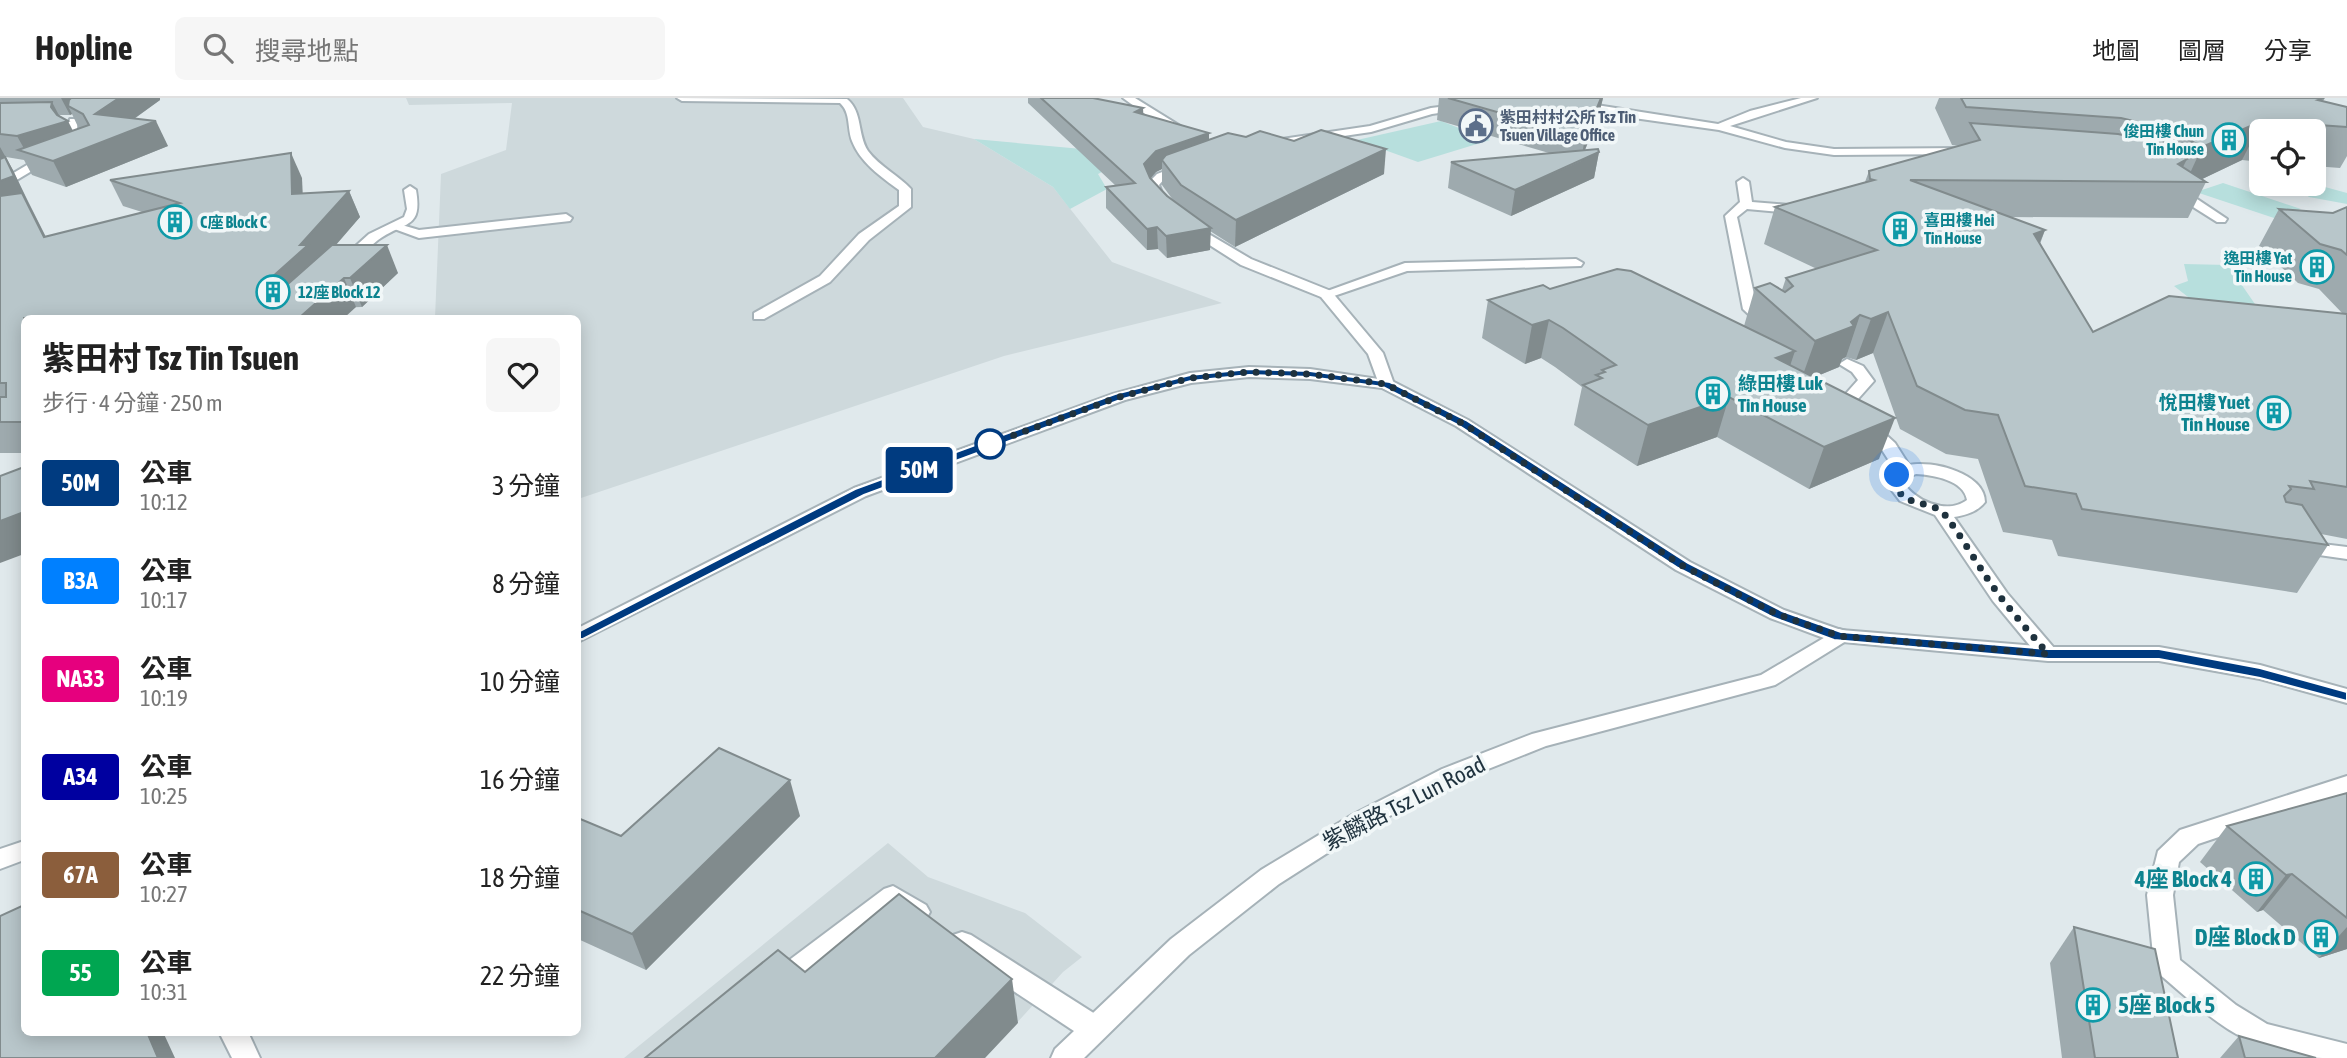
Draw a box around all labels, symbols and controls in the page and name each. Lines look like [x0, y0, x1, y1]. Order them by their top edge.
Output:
search box [175, 17, 665, 80]
text: Hopline [35, 29, 133, 67]
icon: search [199, 29, 237, 67]
text: 搜尋地點 [255, 36, 359, 66]
text: 地圖 [2092, 37, 2140, 64]
text: 圖層 [2178, 37, 2226, 64]
text: 分享 [2264, 37, 2312, 64]
public building icon: 紫田村村公所 Tsz Tin Tsuen Village Office [1457, 107, 1495, 145]
place label: 紫田村村公所 Tsz Tin Tsuen Village Office [1500, 108, 1636, 144]
map controls [2249, 119, 2326, 196]
button: locate [2249, 119, 2326, 196]
building icon: 俊田樓 Chun Tin House [2210, 121, 2248, 159]
place label: 俊田樓 Chun Tin House [2123, 122, 2204, 158]
building icon: C座 Block C [156, 203, 194, 241]
building icon: 喜田樓 Hei Tin House [1881, 210, 1919, 248]
place label: 喜田樓 Hei Tin House [1924, 211, 1995, 247]
place label: C座 Block C [200, 213, 268, 231]
building icon: 逸田樓 Yat Tin House [2298, 248, 2336, 286]
place label: 逸田樓 Yat Tin House [2224, 249, 2292, 285]
building icon: 12座 Block 12 [254, 273, 292, 311]
place label: 12座 Block 12 [298, 283, 381, 301]
button: heart [486, 338, 560, 412]
text: 紫田村 Tsz Tin Tsuen [42, 339, 299, 377]
place label: 綠田樓 Luk Tin House [1738, 372, 1823, 416]
building icon: 綠田樓 Luk Tin House [1694, 375, 1732, 413]
text: 步行 · 4 分鐘 · 250 m [42, 390, 223, 416]
place label: 悅田樓 Yuet Tin House [2159, 391, 2251, 435]
building icon: 悅田樓 Yuet Tin House [2255, 394, 2293, 432]
unlabelled marker [975, 429, 1005, 459]
line badge: 50M [879, 447, 959, 493]
text: 50M [900, 456, 938, 483]
your location [1879, 457, 1914, 492]
text: 公車 [140, 458, 192, 488]
text: 50M [61, 469, 100, 496]
text: 3 分鐘 [492, 471, 560, 501]
text: 10:12 [140, 489, 188, 515]
text: 公車 [140, 556, 192, 586]
text: B3A [63, 567, 98, 594]
text: 8 分鐘 [492, 569, 560, 599]
text: 10:17 [140, 587, 188, 613]
text: 公車 [140, 654, 192, 684]
text: NA33 [56, 665, 105, 692]
text: 10 分鐘 [480, 667, 560, 697]
text: 10:19 [140, 685, 188, 711]
street label: 紫麟路 Tsz Lun Road [1319, 751, 1489, 855]
text: 公車 [140, 752, 192, 782]
text: A34 [63, 763, 98, 790]
text: 16 分鐘 [480, 765, 560, 795]
text: 10:25 [140, 783, 188, 809]
text: 公車 [140, 850, 192, 880]
building icon: 4座 Block 4 [2237, 860, 2275, 898]
text: 67A [63, 861, 98, 888]
text: 18 分鐘 [480, 863, 560, 893]
place label: 4座 Block 4 [2134, 866, 2232, 892]
text: 10:27 [140, 881, 188, 907]
building icon: D座 Block D [2302, 918, 2340, 956]
place label: D座 Block D [2195, 924, 2296, 950]
text: 公車 [140, 948, 192, 978]
text: 55 [69, 959, 92, 986]
text: 22 分鐘 [480, 961, 560, 991]
text: 10:31 [140, 979, 188, 1005]
building icon: 5座 Block 5 [2074, 986, 2112, 1024]
place label: 5座 Block 5 [2118, 992, 2215, 1018]

